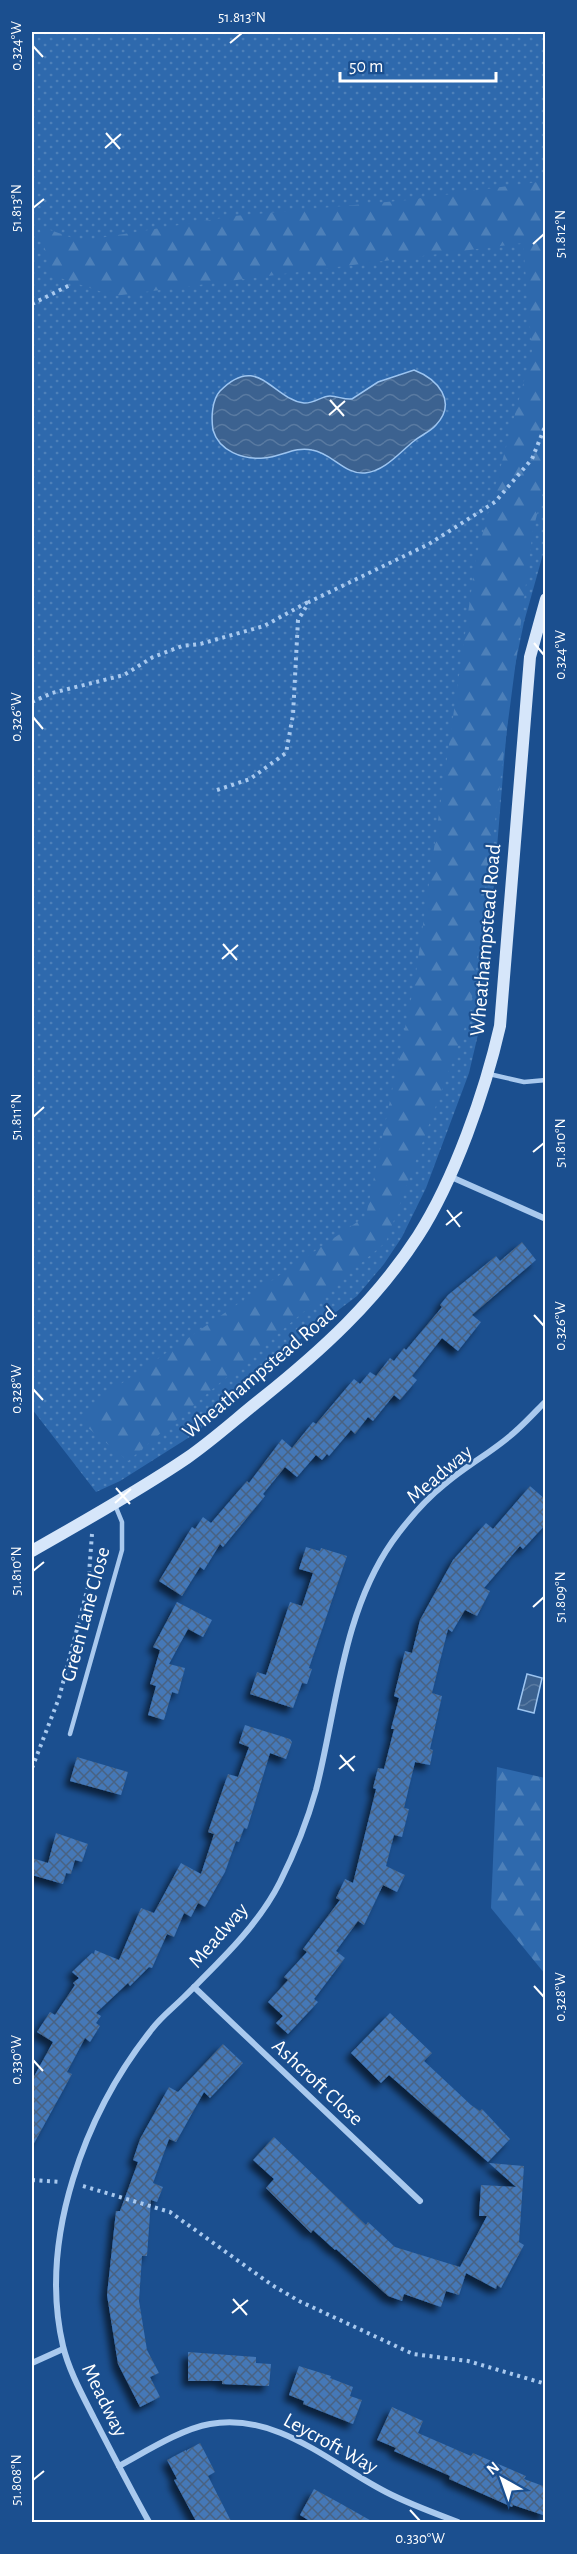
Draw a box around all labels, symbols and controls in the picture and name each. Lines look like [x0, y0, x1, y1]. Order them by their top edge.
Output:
text: 51.813°N [218, 10, 266, 25]
text: 0.324°W [9, 21, 24, 71]
scale bar [340, 45, 496, 83]
text: 50 m [349, 58, 383, 76]
text: 51.813°N [9, 184, 24, 232]
text: 51.812°N [553, 210, 568, 258]
text: 0.324°W [553, 630, 568, 680]
text: 0.326°W [9, 692, 24, 742]
street label: Wheathampstead Road [467, 843, 504, 1037]
text: 51.811°N [9, 1094, 24, 1140]
text: 51.810°N [553, 1118, 568, 1168]
text: 0.326°W [553, 1301, 568, 1351]
street label: Wheathampstead Road [179, 1302, 340, 1442]
text: 0.328°W [9, 1364, 24, 1414]
street label: Meadway [402, 1441, 476, 1508]
street label: Green Lane Close [57, 1544, 114, 1684]
text: 51.810°N [9, 1546, 24, 1596]
text: 51.809°N [553, 1571, 568, 1623]
street label: Meadway [185, 1899, 252, 1972]
text: 0.328°W [553, 1972, 568, 2022]
text: 0.330°W [9, 2035, 24, 2085]
street label: Ashcroft Close [268, 2035, 367, 2130]
street label: Meadway [78, 2360, 131, 2440]
street label: Leycroft Way [280, 2409, 381, 2478]
north arrow [472, 2449, 532, 2509]
text: 51.808°N [9, 2454, 24, 2506]
text: N [484, 2459, 502, 2478]
text: 0.330°W [395, 2531, 445, 2546]

